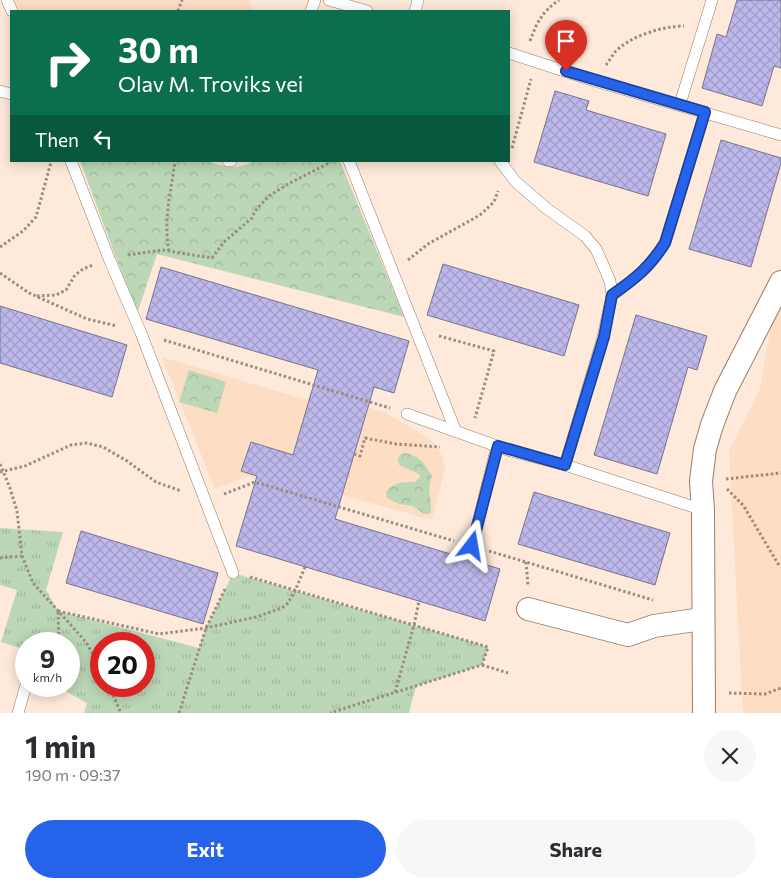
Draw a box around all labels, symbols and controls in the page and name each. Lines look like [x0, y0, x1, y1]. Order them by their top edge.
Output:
pin [545, 20, 587, 71]
text: 30 m [118, 27, 199, 70]
icon: arrive [552, 27, 580, 55]
icon: right [35, 30, 100, 95]
text: Olav M. Troviks vei [118, 70, 303, 97]
icon: left [89, 125, 117, 153]
text: Then [35, 128, 79, 151]
position arrow [445, 519, 497, 571]
speed limit sign: 20 [90, 632, 155, 697]
text: 9 [40, 643, 55, 673]
text: km/h [33, 670, 62, 684]
text: 1 min [25, 727, 96, 764]
button: close [704, 730, 756, 782]
text: 190 m · 09:37 [25, 765, 120, 784]
button: Exit [25, 820, 386, 878]
button: Share [396, 820, 756, 878]

